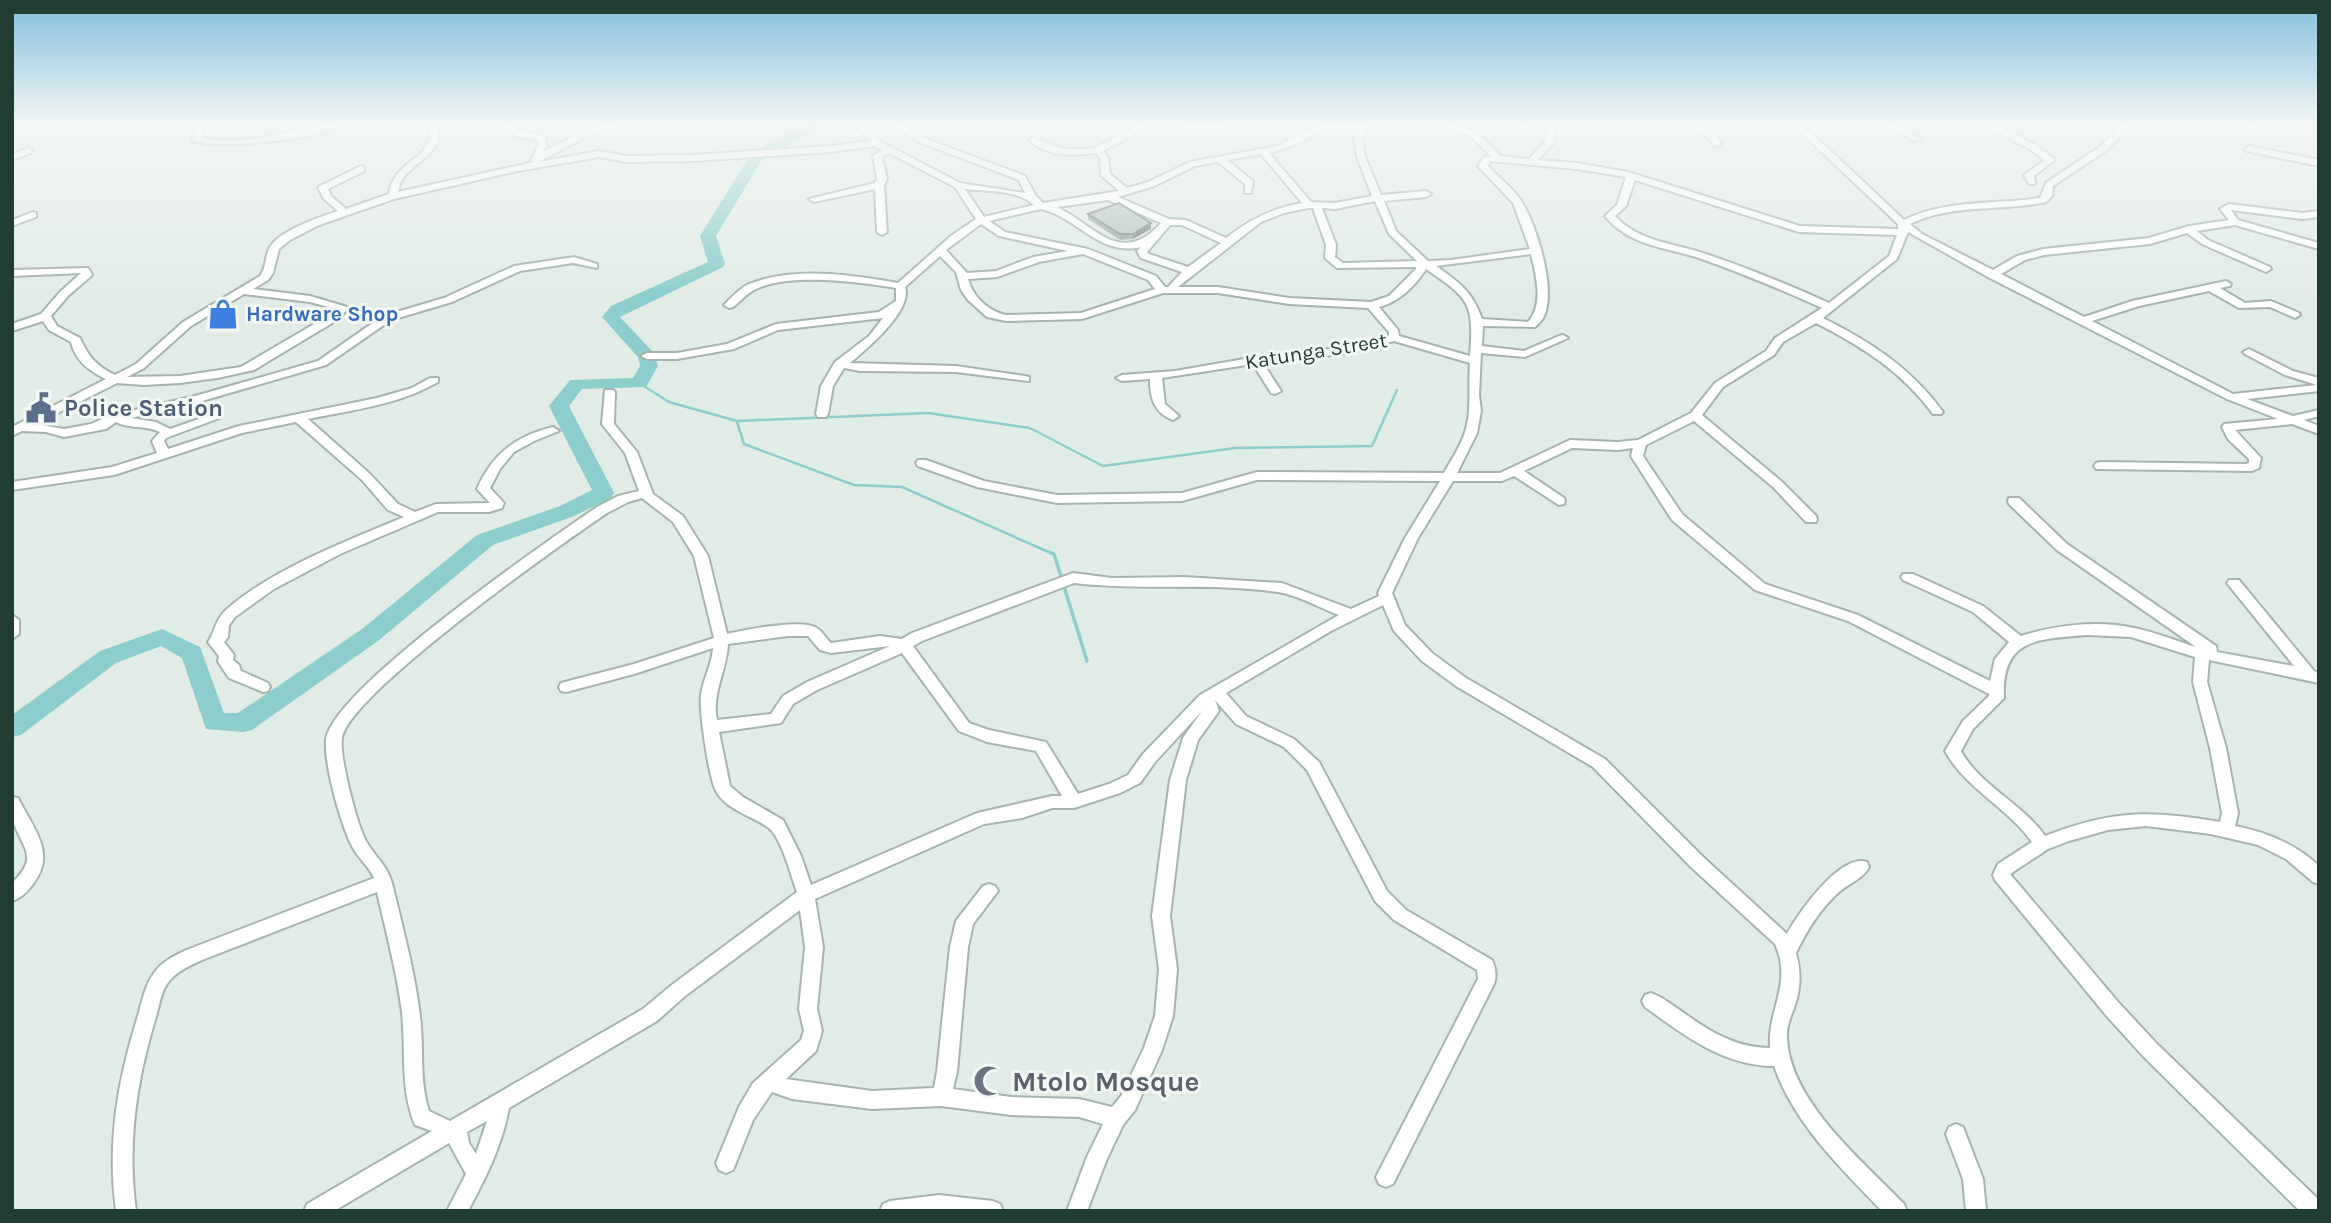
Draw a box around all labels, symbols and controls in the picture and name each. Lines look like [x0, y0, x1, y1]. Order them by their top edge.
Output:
shop icon: Hardware Shop [206, 297, 240, 331]
place label: Hardware Shop [246, 302, 398, 326]
street label: Katunga Street [1243, 328, 1389, 374]
public building icon: Police Station [24, 391, 58, 425]
place label: Police Station [64, 394, 223, 422]
mosque icon: Mtolo Mosque [972, 1064, 1006, 1098]
place label: Mtolo Mosque [1012, 1065, 1199, 1098]

